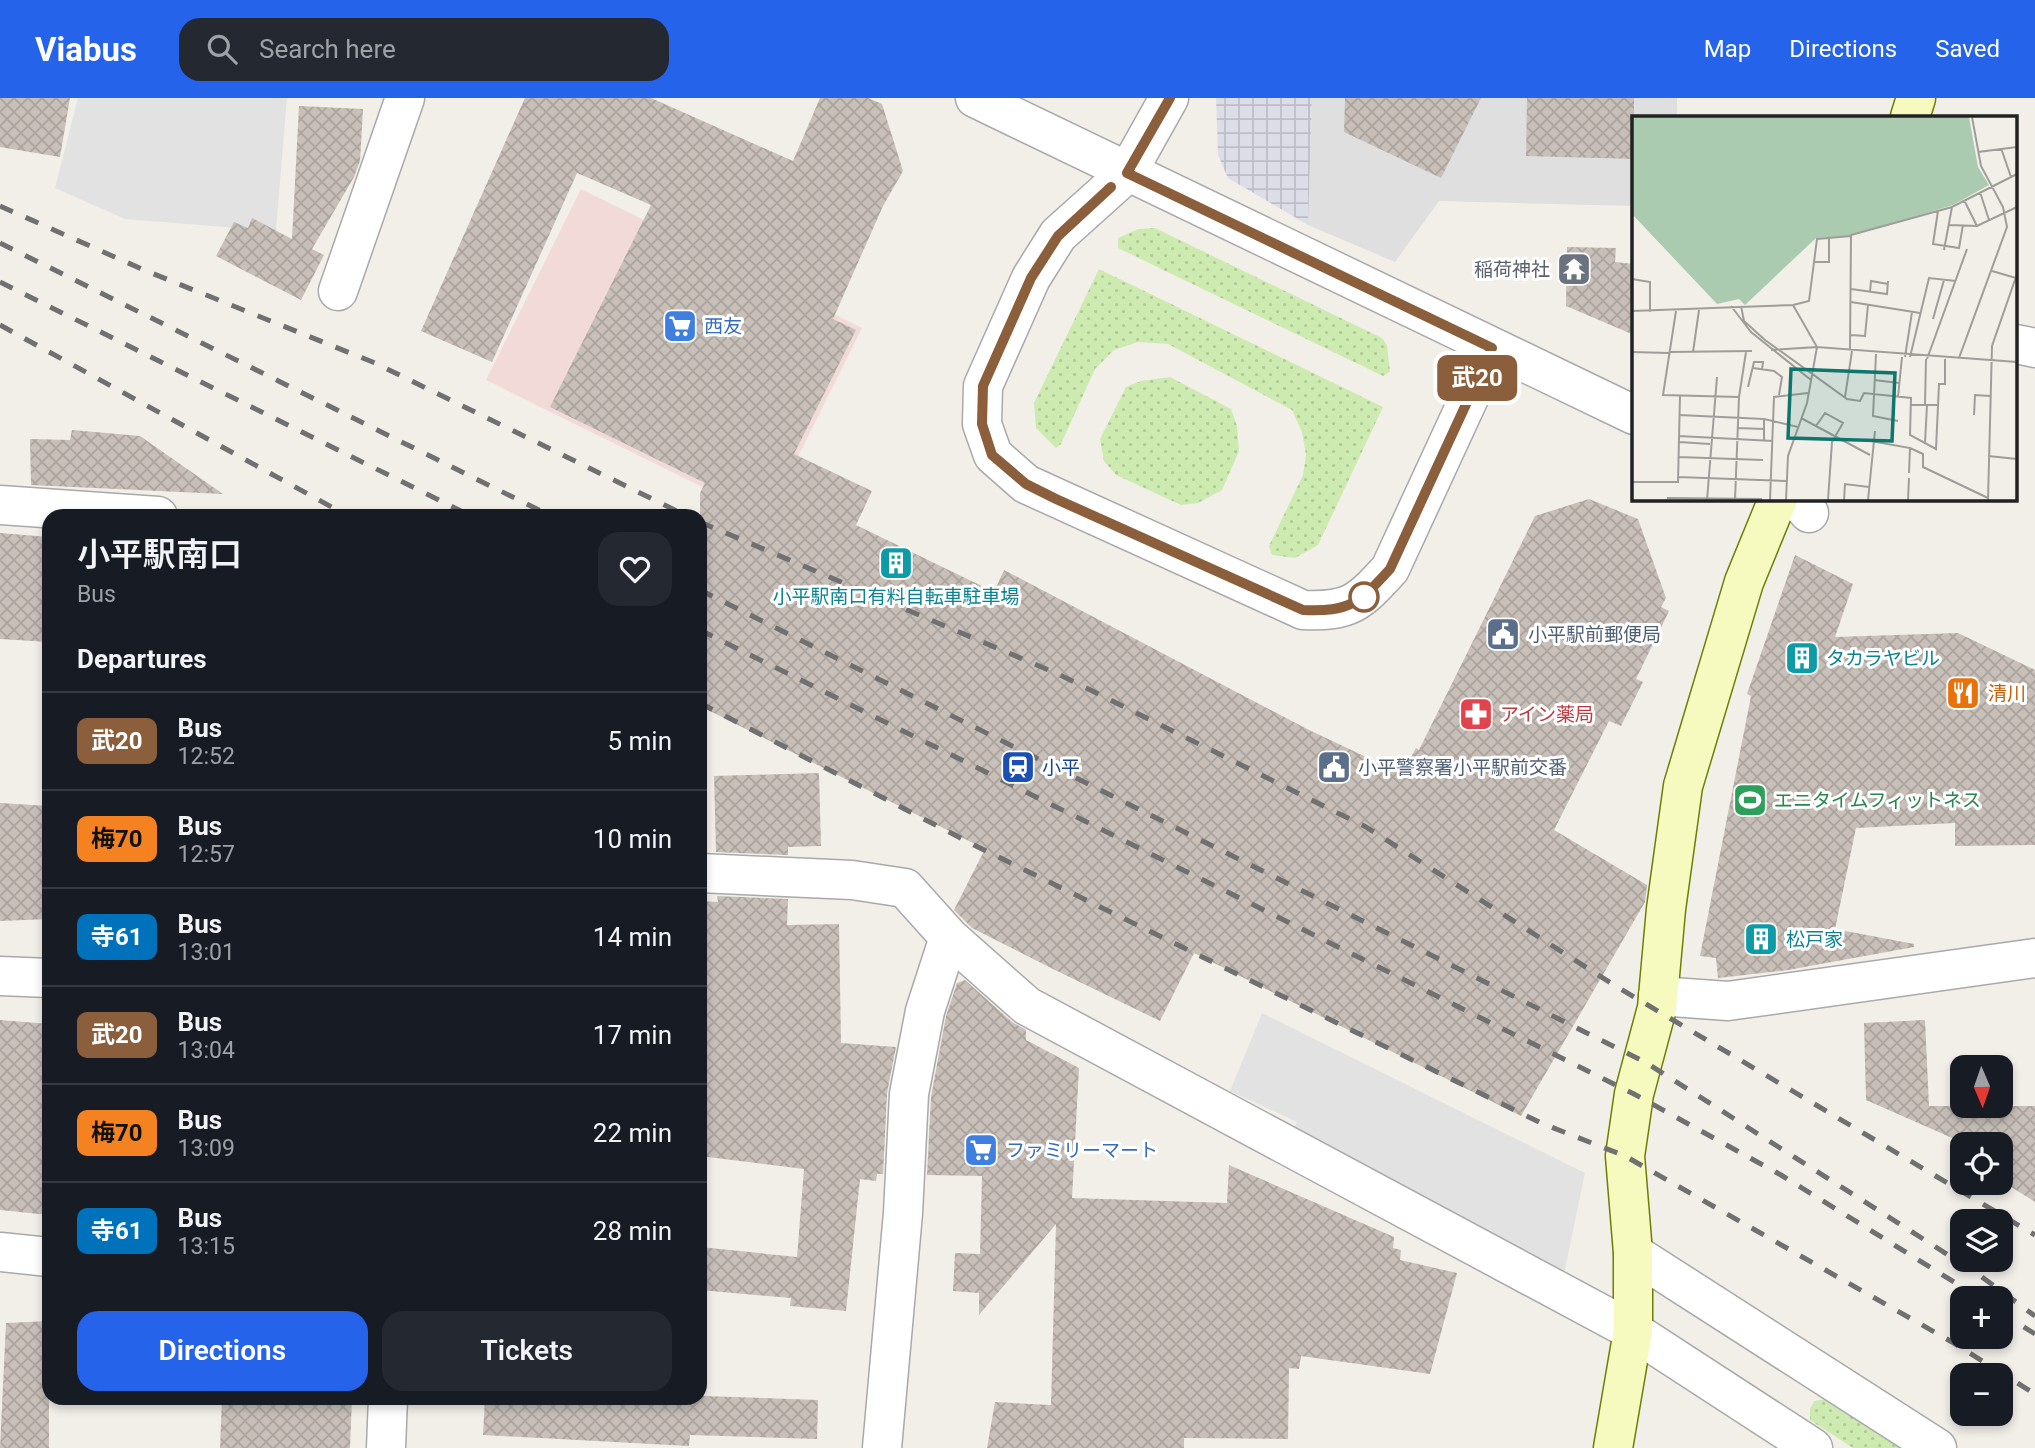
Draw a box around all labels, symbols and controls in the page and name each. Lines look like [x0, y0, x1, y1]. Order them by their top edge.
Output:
search box [179, 18, 669, 81]
text: Viabus [35, 30, 137, 69]
icon: search [203, 30, 241, 68]
text: Search here [259, 34, 396, 64]
text: Map [1704, 35, 1751, 63]
text: Directions [1789, 35, 1897, 63]
text: Saved [1935, 35, 2000, 63]
inset map [1632, 116, 2018, 500]
temple icon: 稲荷神社 [1555, 250, 1593, 288]
place label: 稲荷神社 [1474, 258, 1550, 281]
supermarket icon: 西友 [661, 307, 699, 345]
place label: 西友 [704, 315, 742, 338]
line badge: 武20 [1437, 355, 1517, 401]
text: 武20 [1451, 364, 1503, 392]
button: heart [598, 532, 672, 606]
text: 小平駅南口 [77, 535, 242, 574]
building icon: 小平駅南口有料自転車駐車場 [877, 544, 915, 582]
text: Bus [77, 581, 116, 608]
unlabelled marker [1349, 582, 1379, 612]
place label: 小平駅南口有料自転車駐車場 [772, 585, 1020, 608]
public building icon: 小平駅前郵便局 [1484, 615, 1522, 653]
place label: 小平駅前郵便局 [1528, 623, 1661, 646]
building icon: タカラヤビル [1783, 639, 1821, 677]
text: Departures [77, 644, 207, 674]
place label: タカラヤビル [1826, 647, 1940, 670]
restaurant icon: 清川 [1944, 674, 1982, 712]
place label: 清川 [1988, 682, 2026, 705]
pharmacy icon: アイン薬局 [1457, 695, 1495, 733]
place label: アイン薬局 [1500, 703, 1594, 726]
text: Bus [178, 713, 222, 743]
text: 5 min [607, 726, 672, 756]
text: 武20 [91, 727, 143, 755]
text: 12:52 [178, 743, 235, 770]
station icon: 小平 [999, 748, 1037, 786]
public building icon: 小平警察署小平駅前交番 [1315, 748, 1353, 786]
place label: 小平 [1042, 756, 1080, 779]
place label: 小平警察署小平駅前交番 [1358, 756, 1567, 779]
sports icon: エニタイムフィットネス [1731, 781, 1769, 819]
place label: エニタイムフィットネス [1774, 789, 1981, 812]
text: Bus [178, 811, 222, 841]
text: 10 min [593, 824, 672, 854]
text: 梅70 [91, 825, 143, 853]
text: 12:57 [178, 841, 235, 868]
text: Bus [178, 909, 222, 939]
building icon: 松戸家 [1742, 920, 1780, 958]
text: 14 min [593, 922, 672, 952]
text: 寺61 [91, 923, 143, 951]
place label: 松戸家 [1786, 928, 1843, 951]
text: 13:01 [178, 939, 235, 966]
text: Bus [178, 1007, 222, 1037]
text: 17 min [593, 1020, 672, 1050]
text: 武20 [91, 1021, 143, 1049]
text: 13:04 [178, 1037, 235, 1064]
north arrow [1950, 1055, 2012, 1118]
map controls [1950, 1055, 2013, 1426]
text: Bus [178, 1105, 222, 1135]
text: 22 min [593, 1118, 672, 1148]
text: 梅70 [91, 1119, 143, 1147]
supermarket icon: ファミリーマート [962, 1131, 1000, 1169]
button: locate [1950, 1132, 2013, 1195]
text: 13:09 [178, 1135, 235, 1162]
place label: ファミリーマート [1006, 1139, 1158, 1162]
text: Bus [178, 1203, 222, 1233]
button: layers [1950, 1209, 2013, 1272]
text: 28 min [593, 1216, 672, 1246]
text: 寺61 [91, 1217, 143, 1245]
text: 13:15 [178, 1233, 235, 1260]
button: + [1950, 1286, 2013, 1349]
button: Directions [77, 1311, 368, 1391]
button: Tickets [382, 1311, 672, 1391]
button: − [1950, 1363, 2013, 1426]

